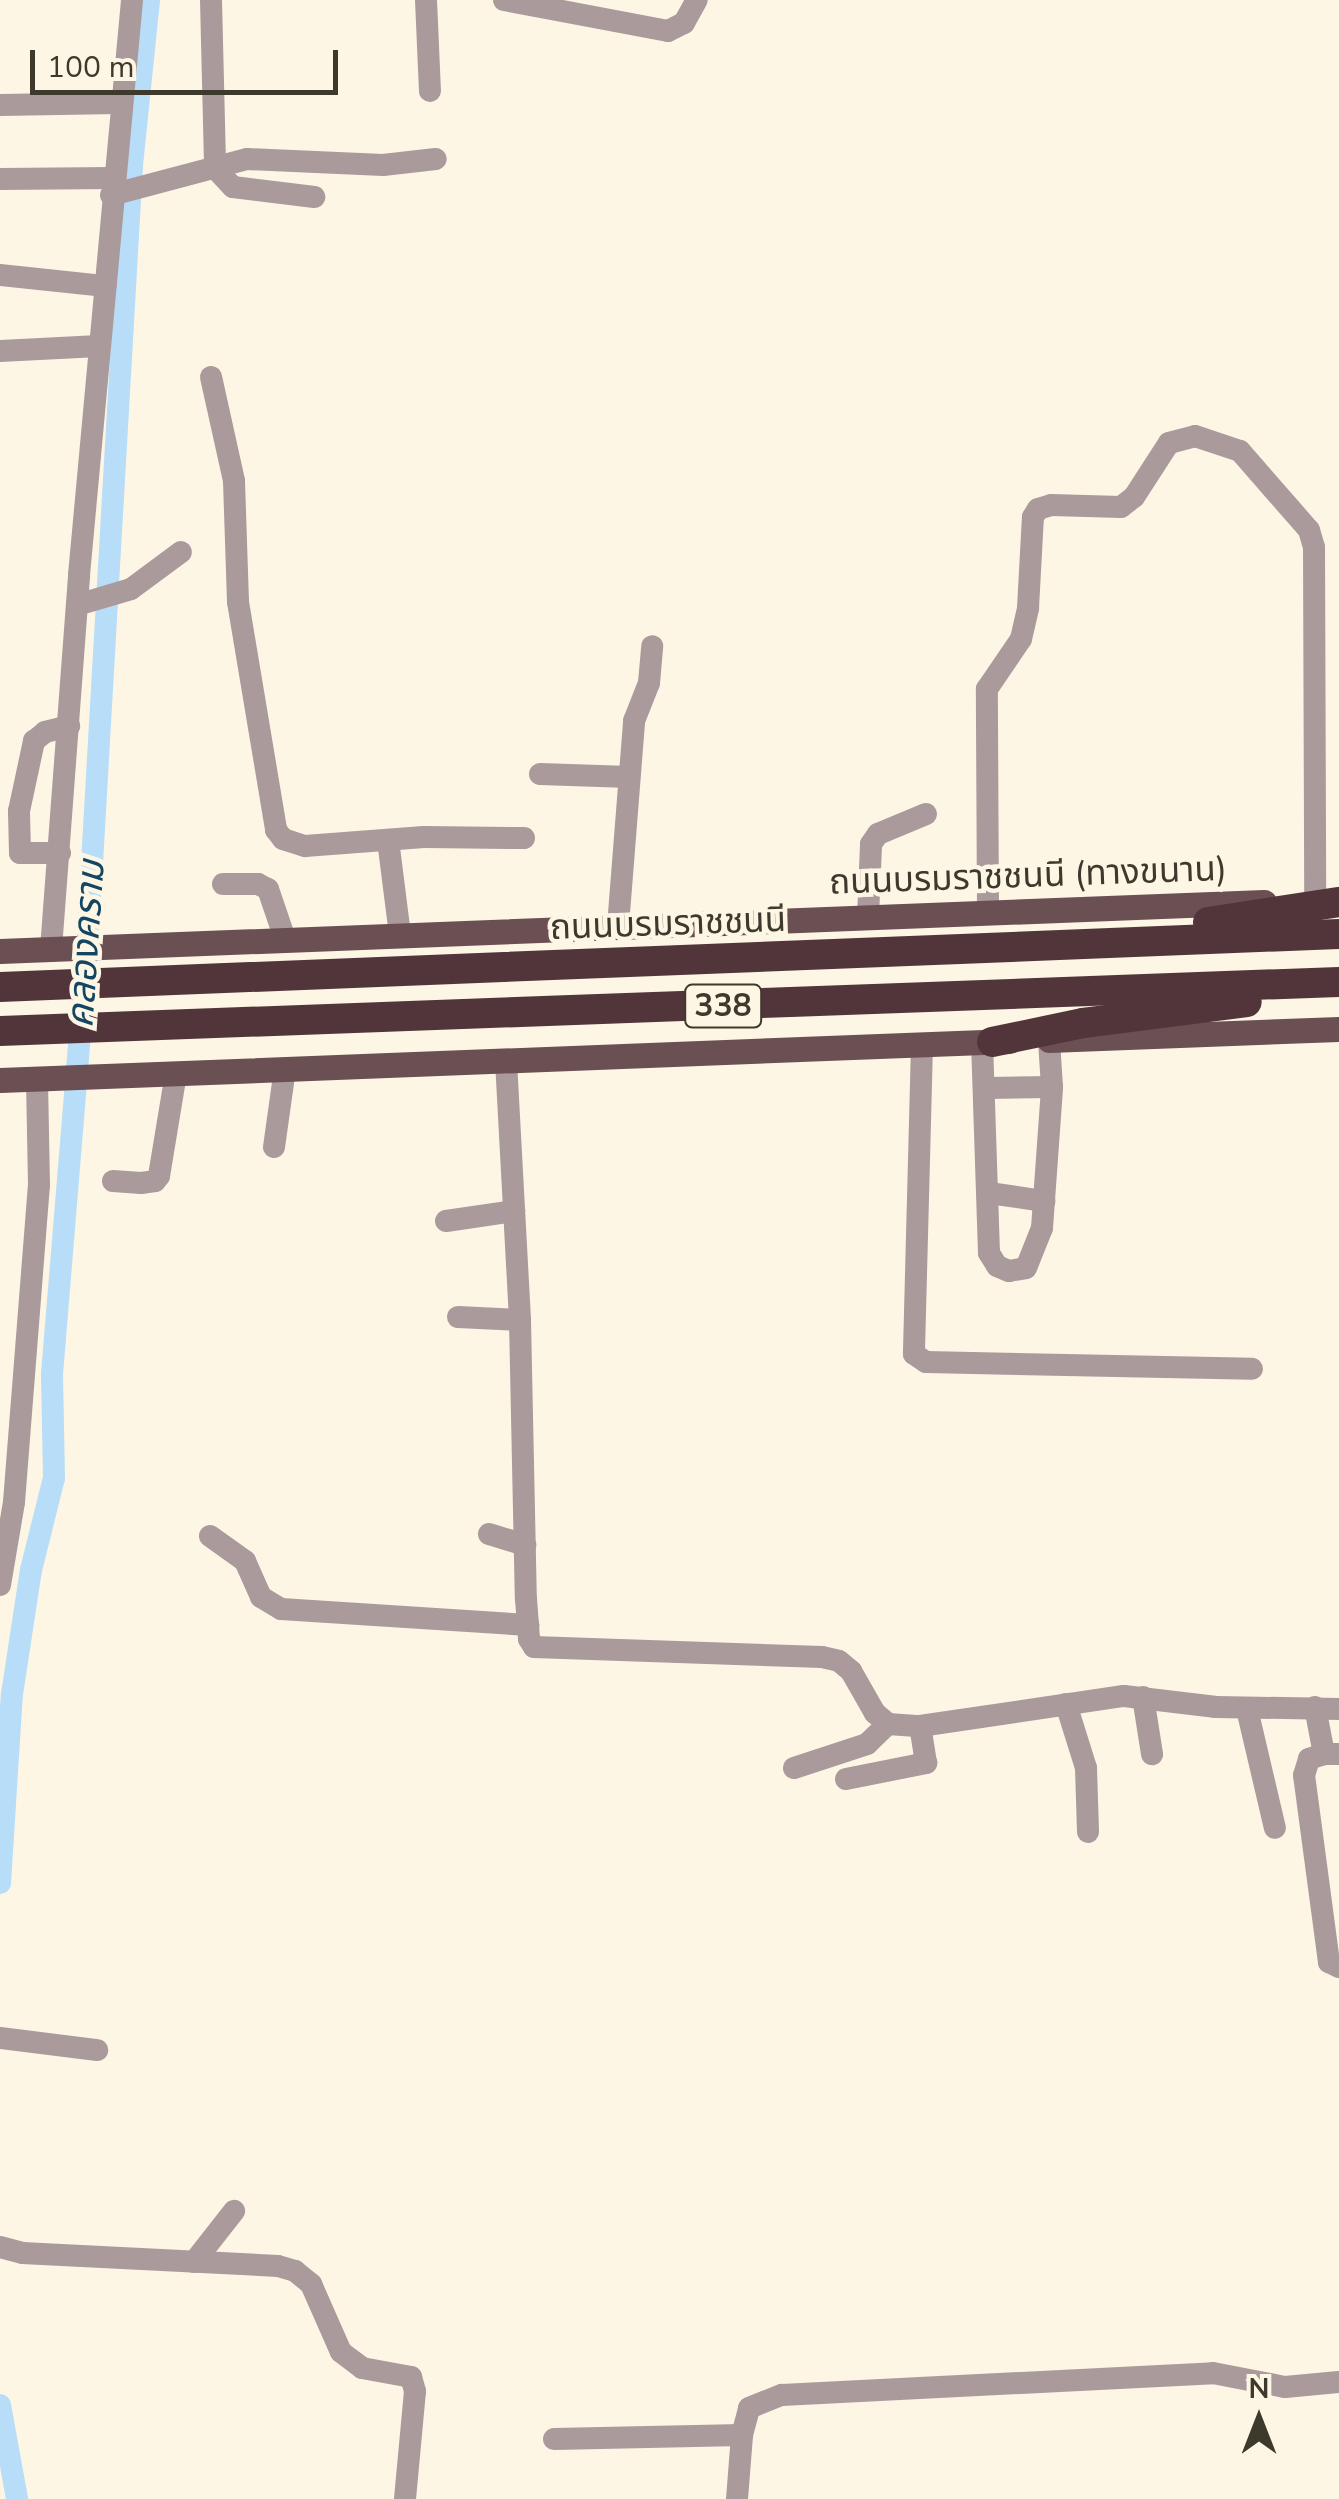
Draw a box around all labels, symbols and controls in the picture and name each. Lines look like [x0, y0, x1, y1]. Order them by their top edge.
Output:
scale bar [35, 30, 342, 92]
text: 100 m [47, 47, 134, 88]
street label: ถนนบรมราชชนนี (ทางขนาน) [828, 848, 1228, 904]
water label: คลองคราม [57, 859, 115, 1029]
street label: ถนนบรมราชชนนี [549, 899, 787, 949]
road number: 338 [683, 979, 763, 1033]
north arrow [1209, 2369, 1309, 2469]
text: N [1249, 2370, 1269, 2408]

